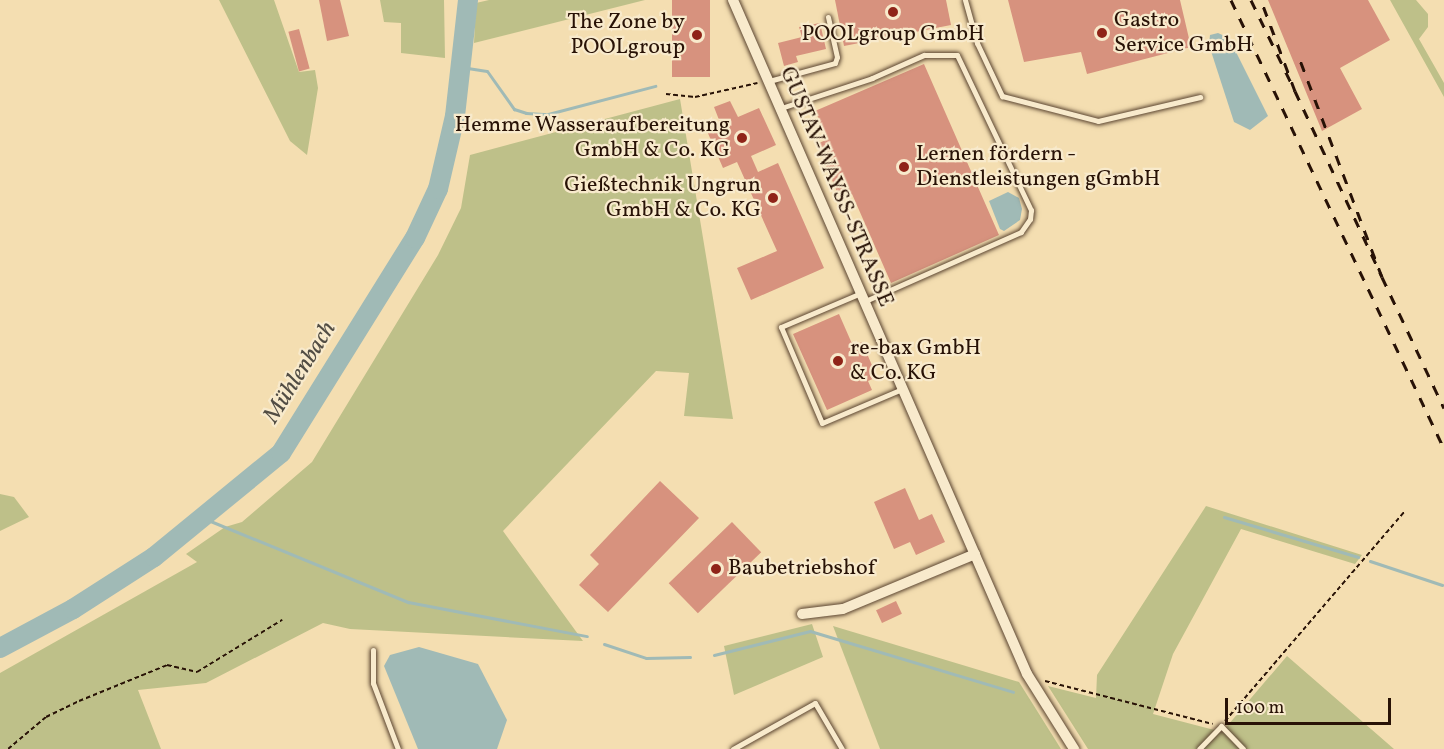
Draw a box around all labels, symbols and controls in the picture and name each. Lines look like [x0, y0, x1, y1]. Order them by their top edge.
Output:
marker: POOLgroup GmbH [886, 5, 900, 19]
place label: Gastro Service GmbH [1114, 7, 1253, 58]
place label: The Zone by POOLgroup [567, 9, 685, 60]
place label: POOLgroup GmbH [802, 22, 984, 48]
marker: Gastro Service GmbH [1095, 26, 1109, 40]
marker: The Zone by POOLgroup [690, 28, 704, 42]
street label: GUSTAV-WAYSS-STRASSE [773, 63, 899, 311]
place label: Hemme Wasseraufbereitung GmbH & Co. KG [454, 112, 730, 164]
marker: Hemme Wasseraufbereitung GmbH & Co. KG [735, 131, 749, 145]
place label: Lernen fördern - Dienstleistungen gGmbH [916, 141, 1160, 192]
marker: Lernen fördern - Dienstleistungen gGmbH [897, 160, 911, 174]
place label: Gießtechnik Ungrun GmbH & Co. KG [564, 172, 761, 224]
marker: Gießtechnik Ungrun GmbH & Co. KG [766, 191, 780, 205]
water label: Mühlenbach [258, 317, 344, 429]
place label: re-bax GmbH & Co. KG [850, 335, 981, 386]
marker: re-bax GmbH & Co. KG [831, 354, 845, 368]
place label: Baubetriebshof [728, 556, 875, 582]
marker: Baubetriebshof [709, 562, 723, 576]
scale bar [1228, 686, 1394, 724]
text: 100 m [1236, 696, 1285, 721]

